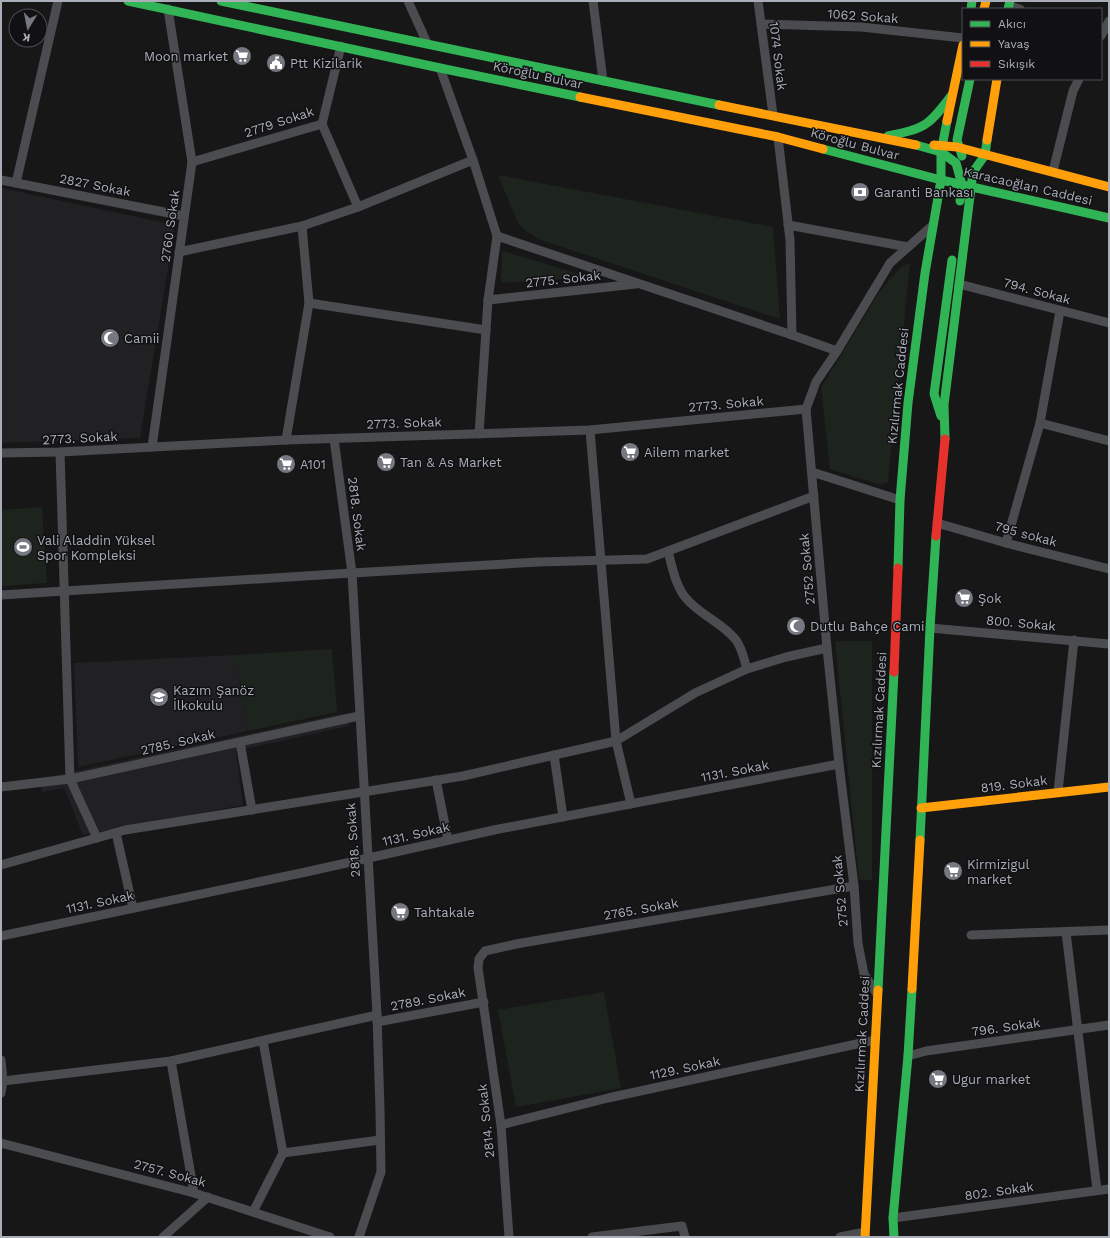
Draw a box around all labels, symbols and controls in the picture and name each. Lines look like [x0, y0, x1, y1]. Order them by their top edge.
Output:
street label: 1062 Sokak [827, 6, 900, 26]
north arrow [8, 8, 48, 48]
legend [962, 8, 1102, 80]
text: Akıcı [998, 17, 1026, 31]
street label: 1074 Sokak [766, 20, 790, 92]
text: K [21, 30, 31, 44]
text: Yavaş [998, 37, 1030, 51]
supermarket icon: Moon market [231, 45, 253, 67]
place label: Moon market [144, 49, 229, 64]
public building icon: Ptt Kizilarik [265, 52, 287, 74]
place label: Ptt Kizilarik [290, 56, 363, 71]
text: Sıkışık [998, 57, 1035, 71]
street label: Köroğlu Bulvar [492, 58, 584, 92]
street label: 2779 Sokak [242, 103, 316, 140]
street label: Köroğlu Bulvar [809, 125, 901, 163]
street label: Karacaoğlan Caddesi [962, 164, 1094, 208]
street label: 2827 Sokak [58, 171, 133, 199]
bank icon: Garanti Bankası [849, 181, 871, 203]
place label: Garanti Bankası [874, 185, 973, 200]
street label: 2760 Sokak [158, 188, 183, 263]
street label: 2775. Sokak [525, 268, 602, 290]
street label: 794. Sokak [1002, 275, 1073, 307]
mosque icon: Camii [99, 327, 121, 349]
street label: Kızılırmak Caddesi [884, 327, 912, 445]
place label: Camii [124, 331, 160, 346]
street label: 2773. Sokak [688, 393, 765, 415]
street label: 2773. Sokak [366, 414, 443, 432]
street label: 2773. Sokak [42, 429, 119, 447]
supermarket icon: Ailem market [619, 441, 641, 463]
place label: Ailem market [644, 445, 730, 460]
supermarket icon: Tan & As Market [375, 451, 397, 473]
supermarket icon: A101 [275, 453, 297, 475]
place label: Tan & As Market [400, 455, 502, 470]
place label: A101 [300, 457, 326, 472]
street label: 2818. Sokak [345, 476, 369, 553]
street label: 795 sokak [993, 518, 1059, 550]
street label: 2752 Sokak [796, 532, 818, 606]
place label: Vali Aladdin Yüksel Spor Kompleksi [37, 533, 155, 563]
sports icon: Vali Aladdin Yüksel Spor Kompleksi [12, 536, 34, 558]
supermarket icon: Şok [953, 587, 975, 609]
place label: Şok [978, 591, 1002, 606]
street label: 800. Sokak [986, 612, 1057, 634]
mosque icon: Dutlu Bahçe Cami [785, 615, 807, 637]
place label: Dutlu Bahçe Cami [810, 619, 925, 634]
street label: Kızılırmak Caddesi [868, 651, 890, 769]
place label: Kazım Şanöz İlkokulu [173, 683, 254, 713]
school or university icon: Kazım Şanöz İlkokulu [148, 686, 170, 708]
street label: 2785. Sokak [139, 726, 217, 758]
street label: 1131. Sokak [700, 757, 771, 785]
street label: 819. Sokak [980, 772, 1049, 796]
street label: 2818. Sokak [343, 802, 363, 878]
street label: 1131. Sokak [381, 819, 452, 849]
street label: 2752 Sokak [829, 854, 851, 928]
place label: Kirmizigul market [967, 857, 1029, 887]
supermarket icon: Kirmizigul market [942, 860, 964, 882]
street label: 1131. Sokak [65, 887, 136, 916]
street label: 2765. Sokak [602, 895, 680, 923]
supermarket icon: Tahtakale [389, 901, 411, 923]
place label: Tahtakale [414, 905, 475, 920]
street label: Kızılırmak Caddesi [851, 975, 873, 1093]
street label: 2789. Sokak [389, 984, 467, 1014]
street label: 796. Sokak [971, 1015, 1042, 1039]
street label: 1129. Sokak [648, 1053, 722, 1083]
supermarket icon: Ugur market [927, 1068, 949, 1090]
place label: Ugur market [952, 1072, 1031, 1087]
street label: 2814. Sokak [475, 1083, 497, 1159]
street label: 2757. Sokak [132, 1156, 208, 1190]
street label: 802. Sokak [963, 1179, 1035, 1203]

